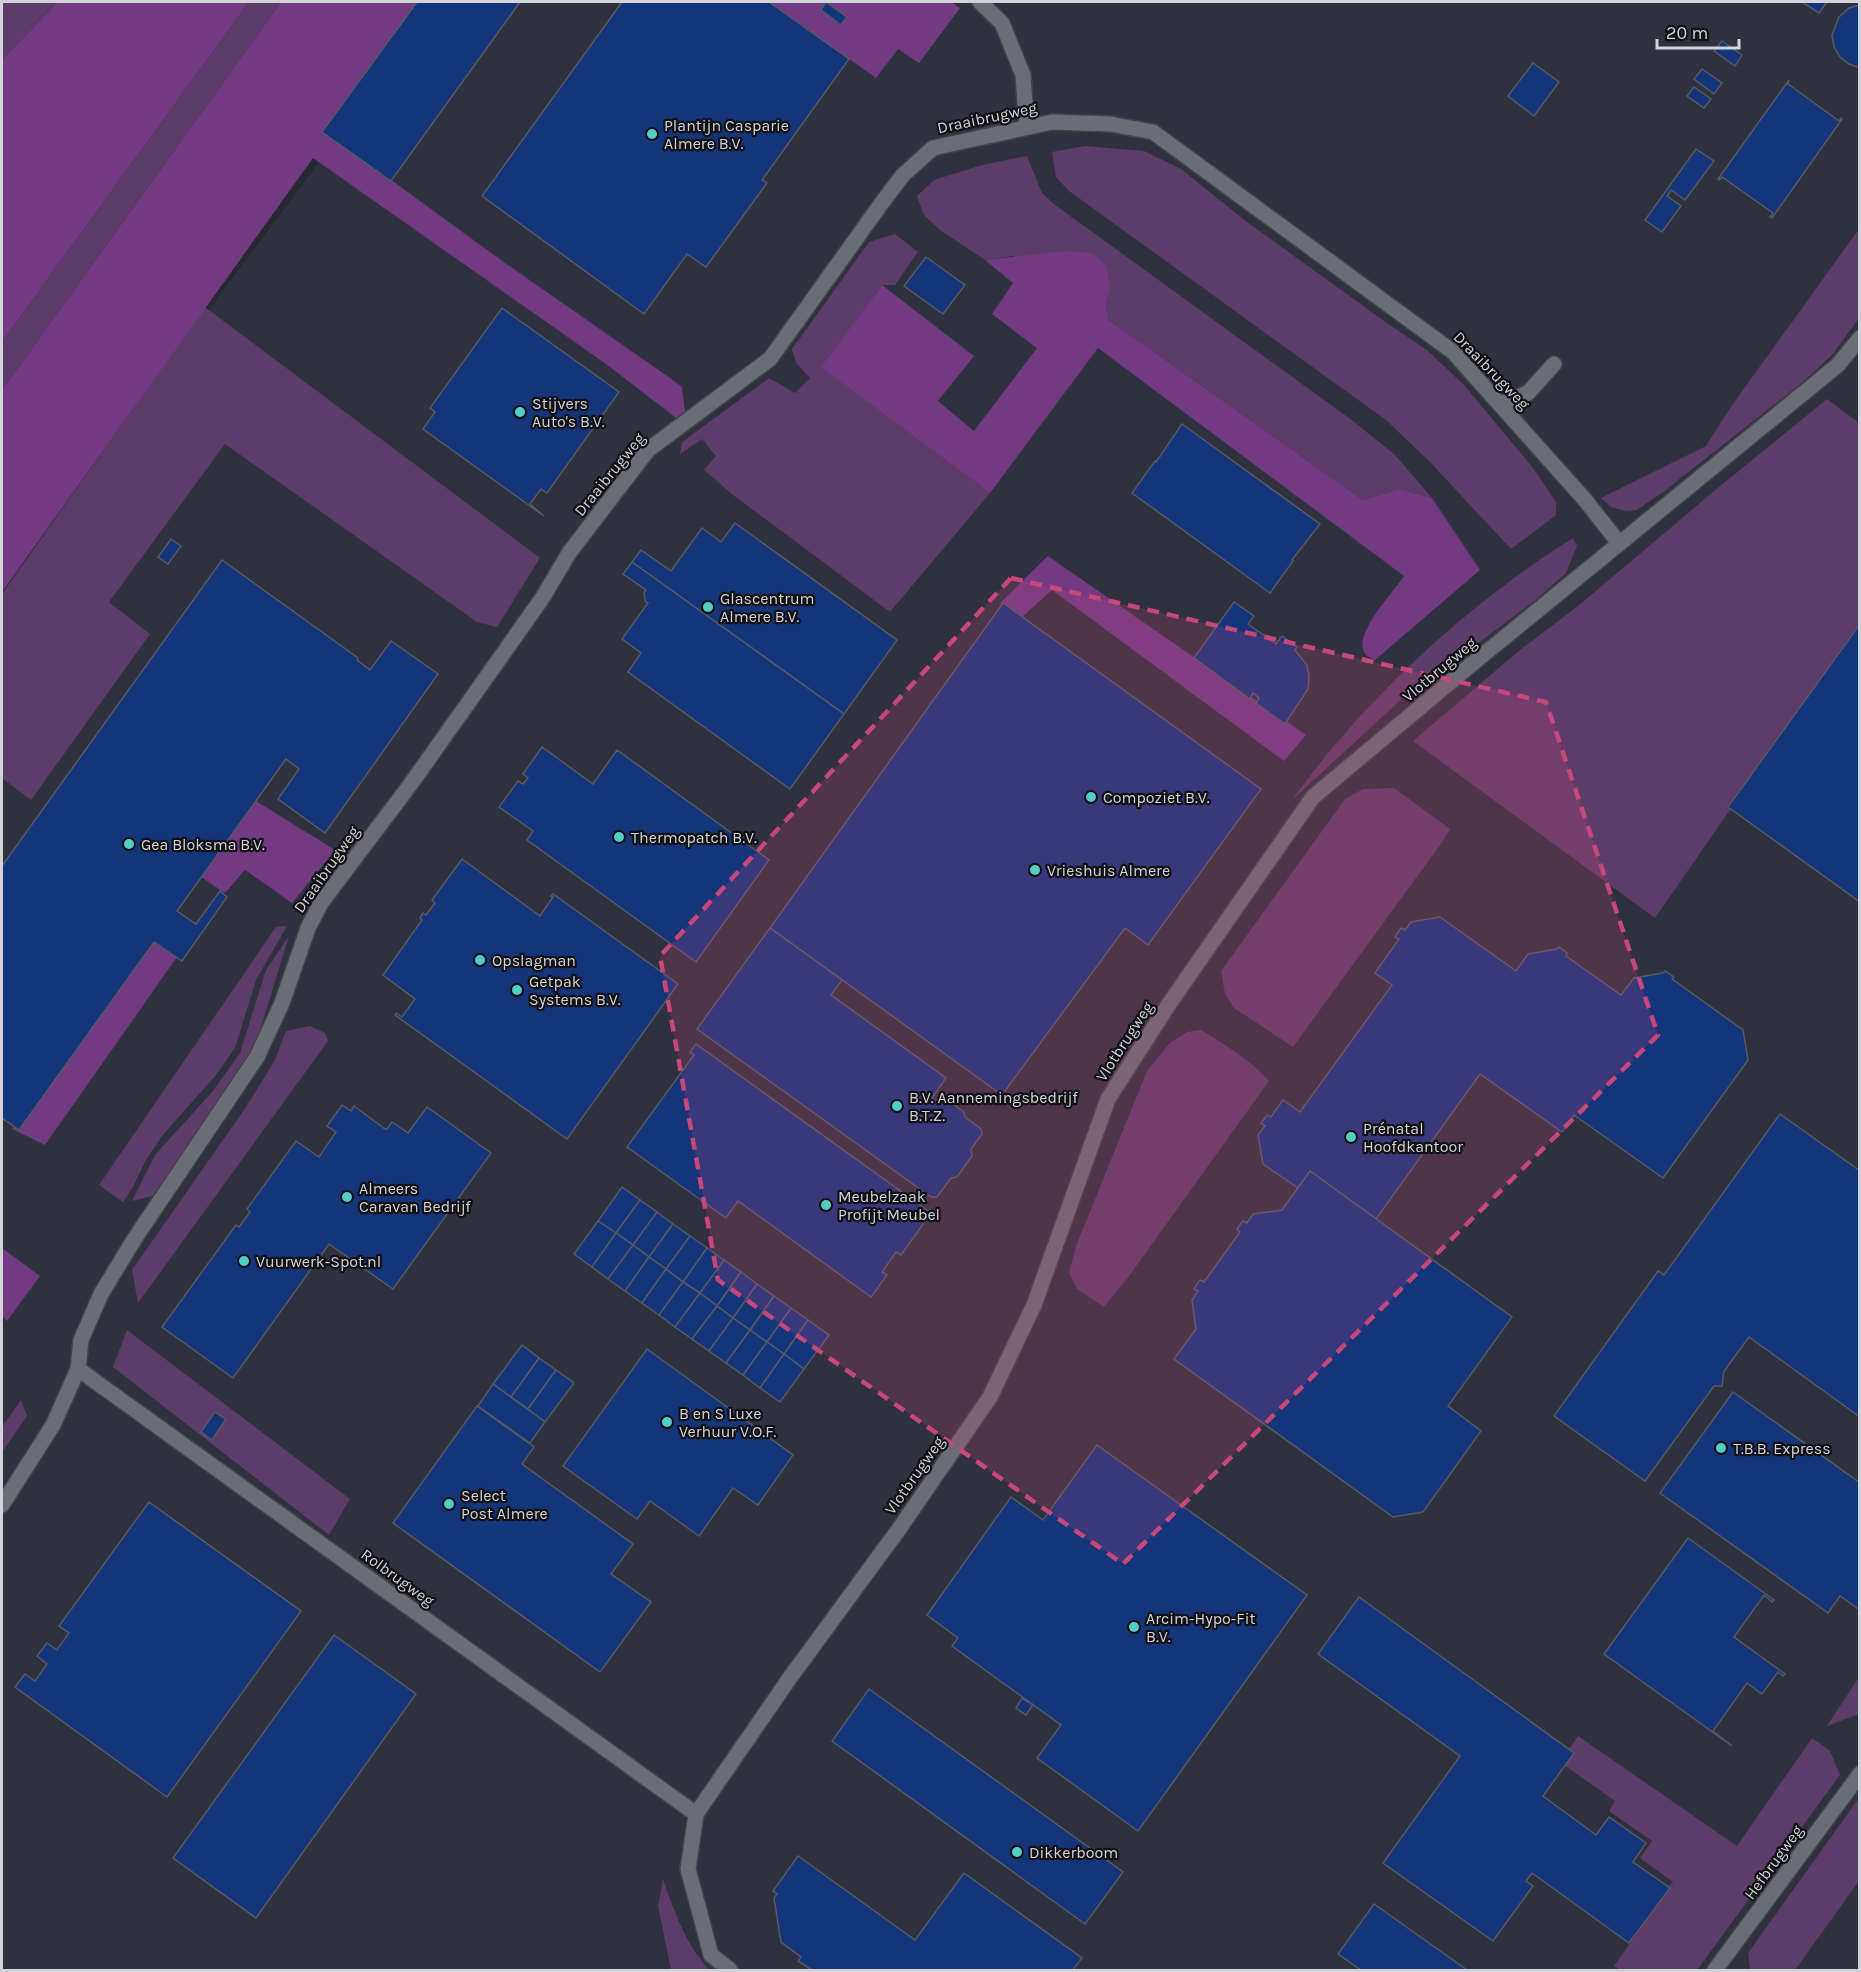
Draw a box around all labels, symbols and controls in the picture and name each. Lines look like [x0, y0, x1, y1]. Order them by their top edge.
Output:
scale bar [1657, 12, 1740, 50]
text: 20 m [1666, 22, 1708, 44]
street label: Draaibrugweg [935, 98, 1039, 137]
place label: Plantijn Casparie Almere B.V. [664, 116, 789, 153]
marker: Plantijn Casparie Almere B.V. [645, 127, 659, 141]
street label: Draaibrugweg [1450, 327, 1534, 413]
place label: Stijvers Auto's B.V. [532, 394, 605, 431]
marker: Stijvers Auto's B.V. [513, 405, 527, 419]
street label: Draaibrugweg [570, 429, 649, 520]
place label: Glascentrum Almere B.V. [720, 589, 815, 626]
marker: Glascentrum Almere B.V. [701, 600, 715, 614]
street label: Vlotbrugweg [1398, 633, 1480, 706]
place label: Compoziet B.V. [1103, 788, 1210, 807]
marker: Compoziet B.V. [1084, 790, 1098, 804]
street label: Draaibrugweg [290, 822, 363, 916]
place label: Thermopatch B.V. [631, 828, 757, 847]
marker: Thermopatch B.V. [612, 830, 626, 844]
place label: Gea Bloksma B.V. [141, 835, 265, 854]
marker: Gea Bloksma B.V. [122, 837, 136, 851]
place label: Vrieshuis Almere [1047, 861, 1170, 880]
marker: Vrieshuis Almere [1028, 863, 1042, 877]
place label: Opslagman [492, 951, 576, 970]
marker: Opslagman [473, 953, 487, 967]
place label: Getpak Systems B.V. [529, 972, 621, 1009]
marker: Getpak Systems B.V. [510, 983, 524, 997]
street label: Vlotbrugweg [1092, 998, 1157, 1085]
place label: B.V. Aannemingsbedrijf B.T.Z. [909, 1088, 1078, 1125]
marker: B.V. Aannemingsbedrijf B.T.Z. [890, 1099, 904, 1113]
place label: Prénatal Hoofdkantoor [1363, 1119, 1463, 1156]
marker: Prénatal Hoofdkantoor [1344, 1130, 1358, 1144]
place label: Almeers Caravan Bedrijf [359, 1179, 471, 1216]
place label: Meubelzaak Profijt Meubel [838, 1187, 940, 1224]
marker: Almeers Caravan Bedrijf [340, 1190, 354, 1204]
marker: Meubelzaak Profijt Meubel [819, 1198, 833, 1212]
place label: Vuurwerk-Spot.nl [256, 1252, 381, 1271]
marker: Vuurwerk-Spot.nl [237, 1254, 251, 1268]
place label: B en S Luxe Verhuur V.O.F. [679, 1404, 777, 1441]
marker: B en S Luxe Verhuur V.O.F. [660, 1415, 674, 1429]
street label: Vlotbrugweg [881, 1433, 948, 1518]
place label: T.B.B. Express [1733, 1439, 1831, 1458]
marker: T.B.B. Express [1714, 1441, 1728, 1455]
place label: Select Post Almere [461, 1486, 548, 1523]
marker: Select Post Almere [442, 1497, 456, 1511]
street label: Rolbrugweg [357, 1544, 438, 1610]
place label: Arcim-Hypo-Fit B.V. [1146, 1609, 1256, 1646]
marker: Arcim-Hypo-Fit B.V. [1127, 1620, 1141, 1634]
street label: Hefbrugweg [1740, 1821, 1807, 1903]
place label: Dikkerboom [1029, 1843, 1118, 1862]
marker: Dikkerboom [1010, 1845, 1024, 1859]

